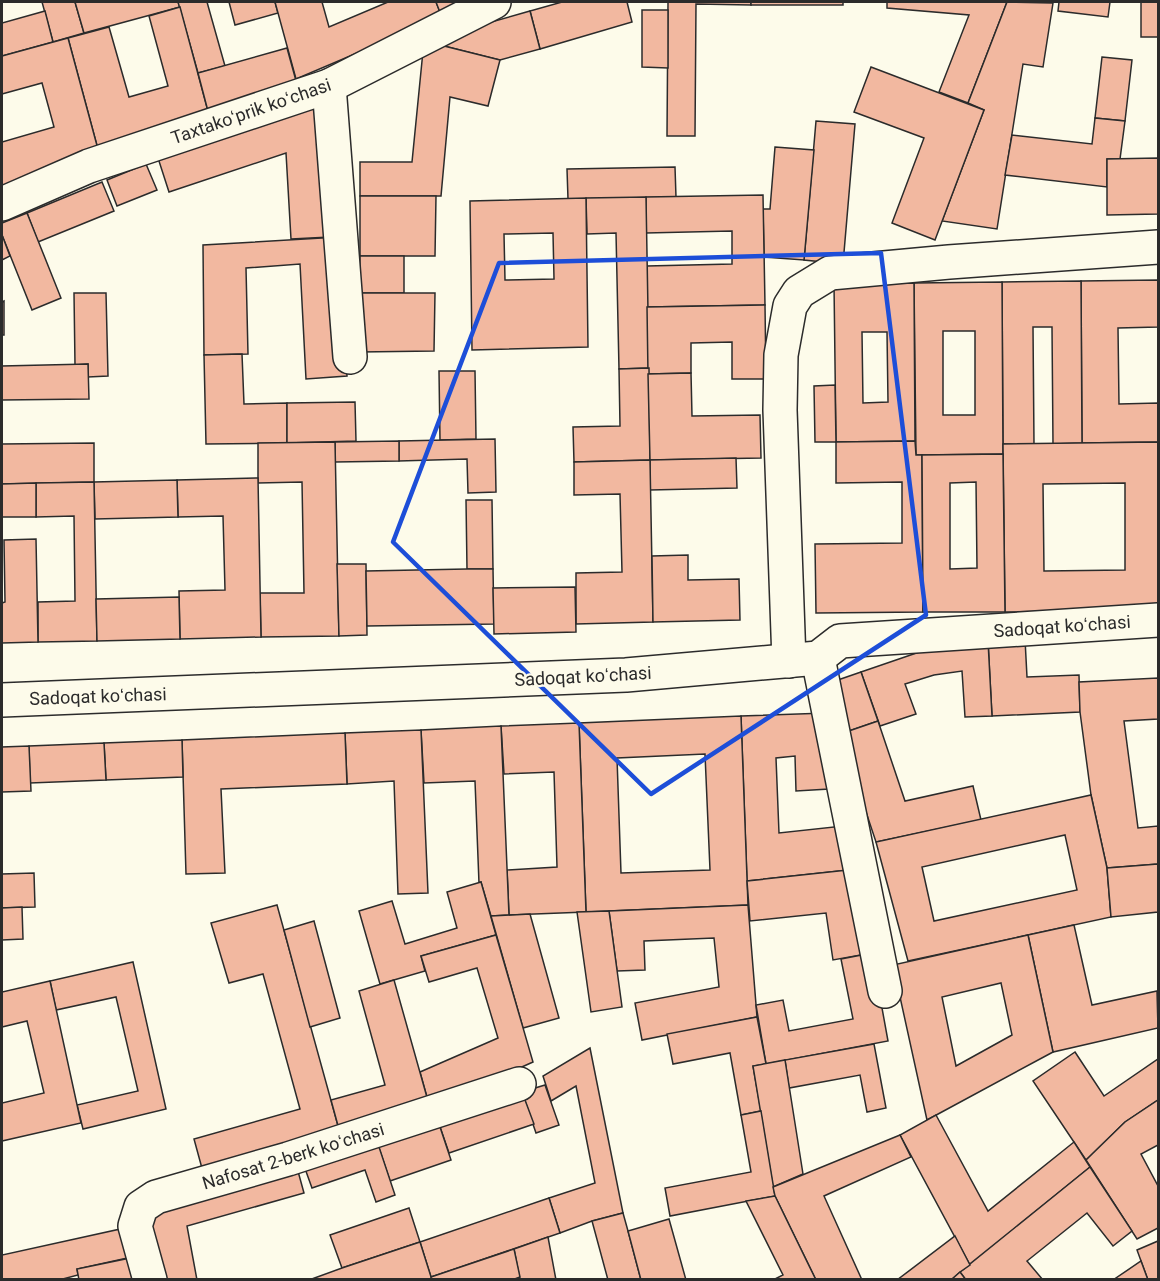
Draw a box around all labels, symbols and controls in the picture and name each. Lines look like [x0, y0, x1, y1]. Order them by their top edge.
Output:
street label: Taxtakoʻprik koʻchasi [168, 74, 334, 148]
street label: Sadoqat koʻchasi [993, 611, 1131, 641]
street label: Sadoqat koʻchasi [514, 662, 652, 690]
street label: Sadoqat koʻchasi [29, 683, 167, 709]
street label: Nafosat 2-berk koʻchasi [199, 1118, 387, 1194]

